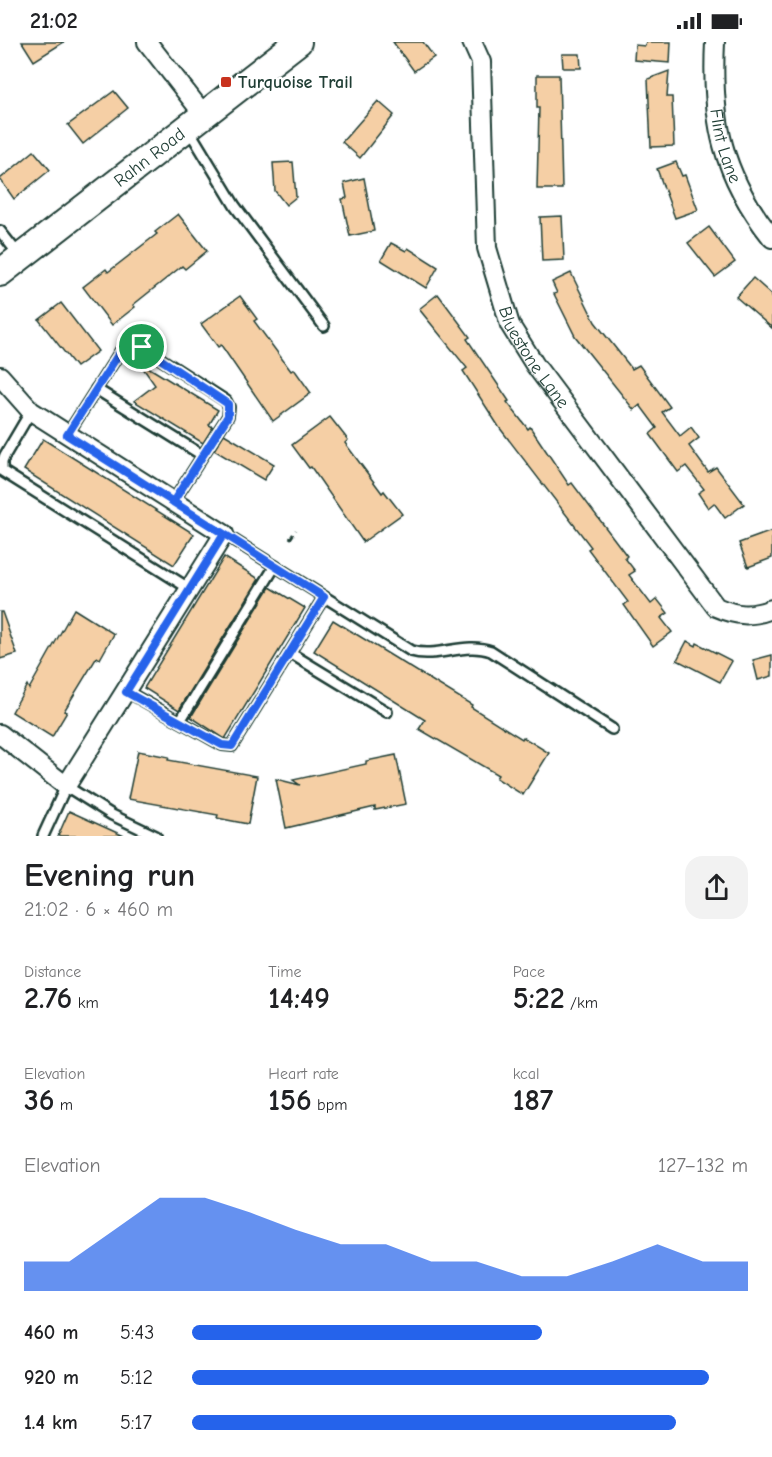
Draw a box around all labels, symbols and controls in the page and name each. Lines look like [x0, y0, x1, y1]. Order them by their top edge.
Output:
text: 21:02 [30, 8, 78, 34]
place label: Turquoise Trail [238, 72, 353, 93]
marker: Turquoise Trail [219, 75, 233, 89]
street label: Flint Lane [706, 107, 746, 186]
street label: Rahn Road [110, 123, 189, 191]
street label: Bluestone Lane [495, 304, 574, 412]
pin [116, 321, 167, 372]
icon: arrive [125, 330, 158, 363]
text: Evening run [24, 856, 195, 894]
button: share [685, 856, 748, 919]
text: 21:02 · 6 × 460 m [24, 898, 173, 921]
text: Distance [24, 963, 81, 981]
text: Time [268, 963, 302, 981]
text: Pace [513, 963, 545, 981]
text: 2.76 [24, 981, 72, 1016]
text: 14:49 [268, 981, 330, 1016]
text: 5:22 [513, 981, 565, 1016]
text: km [72, 994, 99, 1012]
text: /km [565, 994, 598, 1012]
text: Elevation [24, 1065, 85, 1083]
text: Heart rate [268, 1065, 339, 1083]
text: kcal [513, 1065, 540, 1083]
text: 36 [24, 1083, 54, 1118]
text: 156 [268, 1083, 312, 1118]
text: 187 [513, 1083, 553, 1118]
text: m [54, 1096, 73, 1114]
text: bpm [312, 1096, 347, 1114]
text: Elevation [24, 1154, 101, 1177]
text: 127–132 m [658, 1154, 748, 1177]
text: 460 m [24, 1321, 78, 1344]
text: 5:43 [120, 1321, 154, 1344]
text: 920 m [24, 1366, 79, 1389]
text: 5:12 [120, 1366, 153, 1389]
text: 1.4 km [24, 1411, 78, 1434]
text: 5:17 [120, 1411, 152, 1434]

